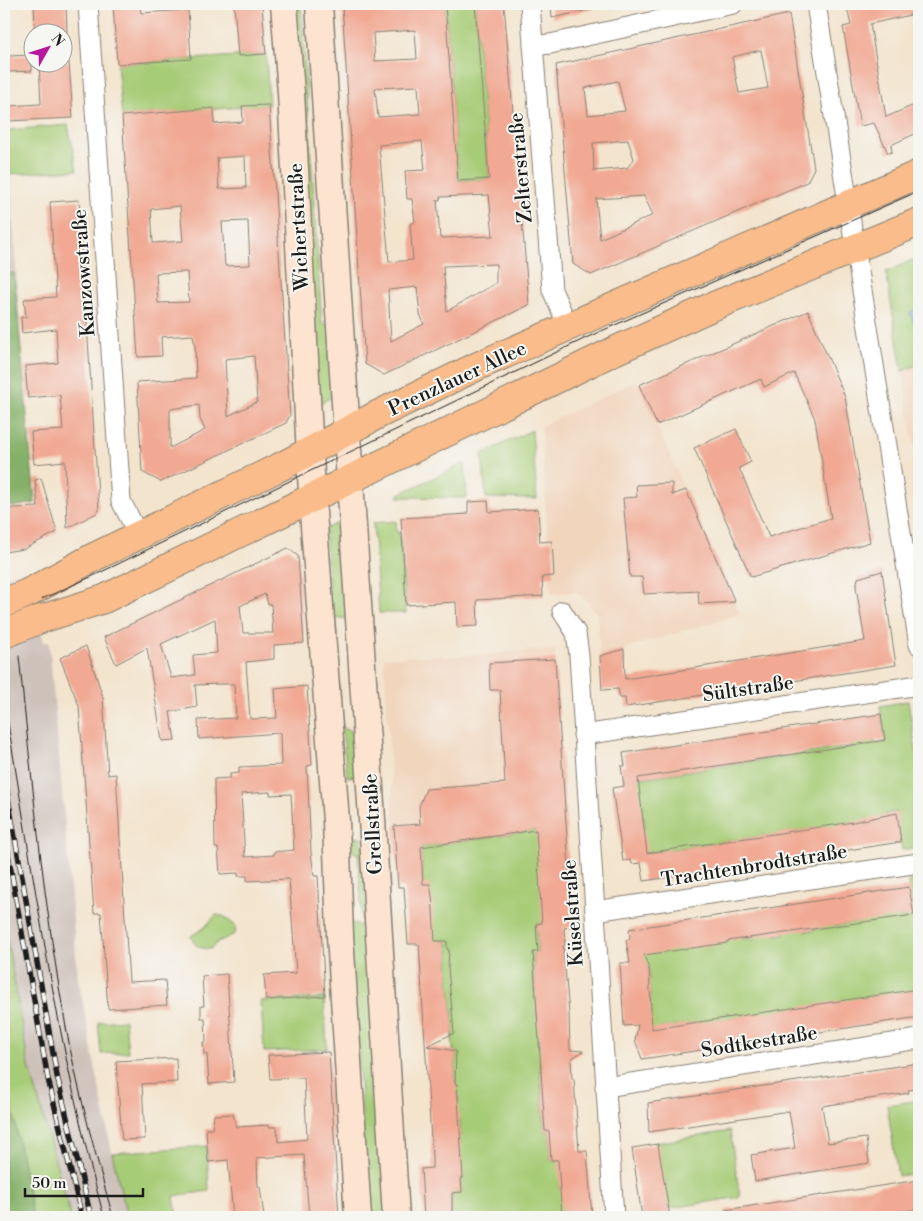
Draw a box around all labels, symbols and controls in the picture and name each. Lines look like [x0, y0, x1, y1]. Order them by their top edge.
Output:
north arrow [22, 22, 72, 72]
text: N [47, 30, 68, 50]
street label: Zelterstraße [504, 112, 539, 224]
street label: Wichertstraße [284, 162, 315, 293]
street label: Kanzowstraße [68, 208, 101, 338]
street label: Prenzlauer Allee [384, 336, 531, 422]
street label: Sültstraße [701, 671, 795, 708]
street label: Grellstraße [358, 773, 389, 875]
street label: Trachtenbrodtstraße [659, 839, 849, 894]
street label: Küselstraße [557, 859, 590, 967]
street label: Sodtkestraße [699, 1021, 819, 1064]
scale bar [25, 1166, 142, 1198]
text: 50 m [32, 1174, 66, 1193]

